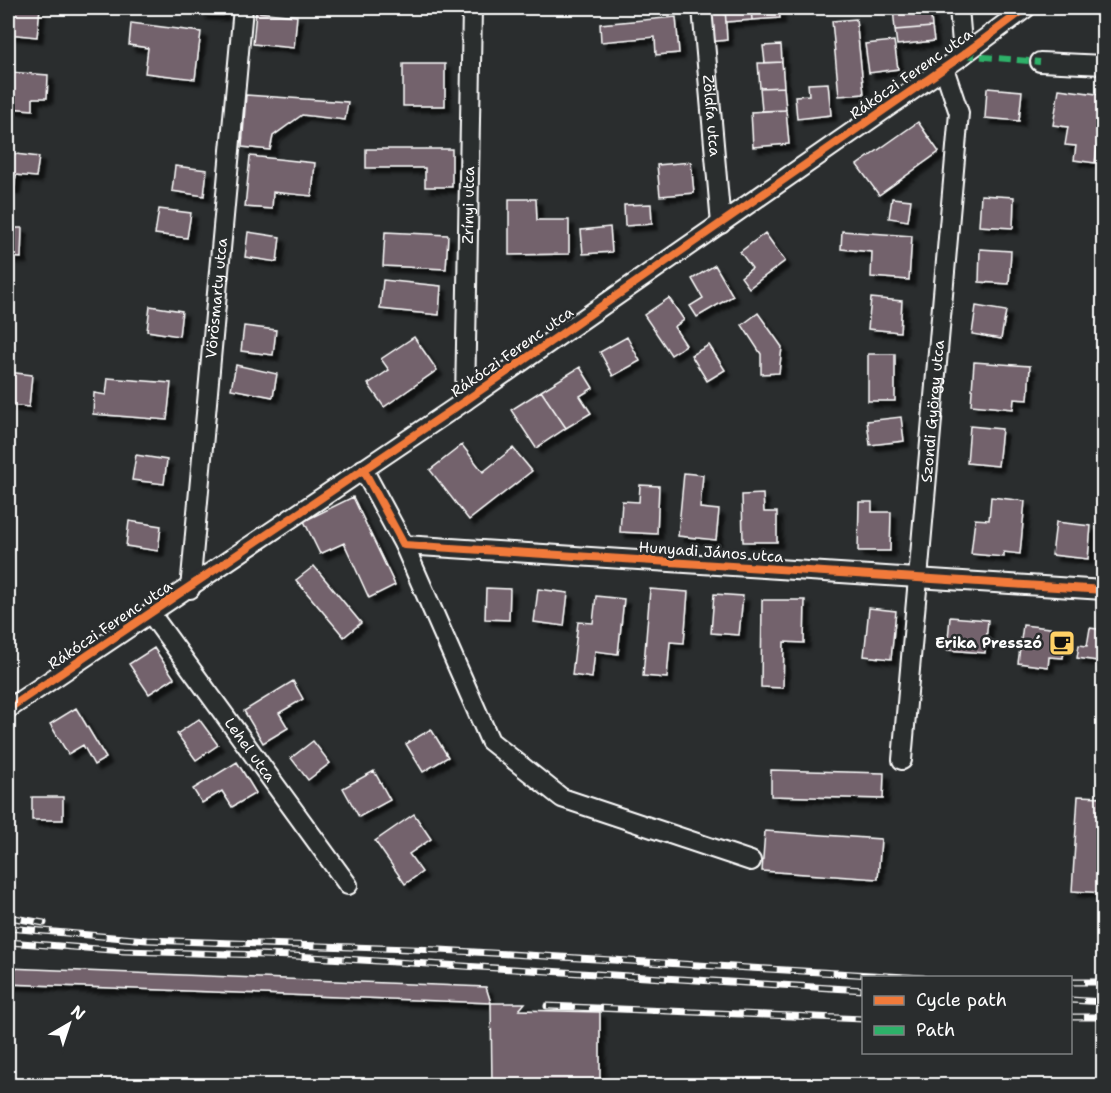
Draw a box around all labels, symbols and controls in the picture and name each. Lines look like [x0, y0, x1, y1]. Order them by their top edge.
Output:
street label: Rákóczi Ferenc utca [846, 24, 977, 124]
street label: Zöldfa utca [698, 74, 725, 158]
street label: Zrínyi utca [458, 165, 479, 244]
street label: Vörösmarty utca [201, 236, 232, 359]
street label: Rákóczi Ferenc utca [447, 302, 578, 402]
street label: Szondi György utca [916, 339, 949, 484]
street label: Hunyadi János utca [638, 537, 785, 567]
street label: Rákóczi Ferenc utca [44, 576, 176, 674]
cafe icon: Erika Presszó [1047, 628, 1077, 658]
place label: Erika Presszó [935, 633, 1042, 653]
street label: Lehel utca [220, 714, 280, 787]
legend [862, 976, 1072, 1054]
text: Cycle path [916, 988, 1007, 1012]
north arrow [39, 994, 99, 1054]
text: N [67, 1001, 90, 1025]
text: Path [916, 1018, 955, 1042]

